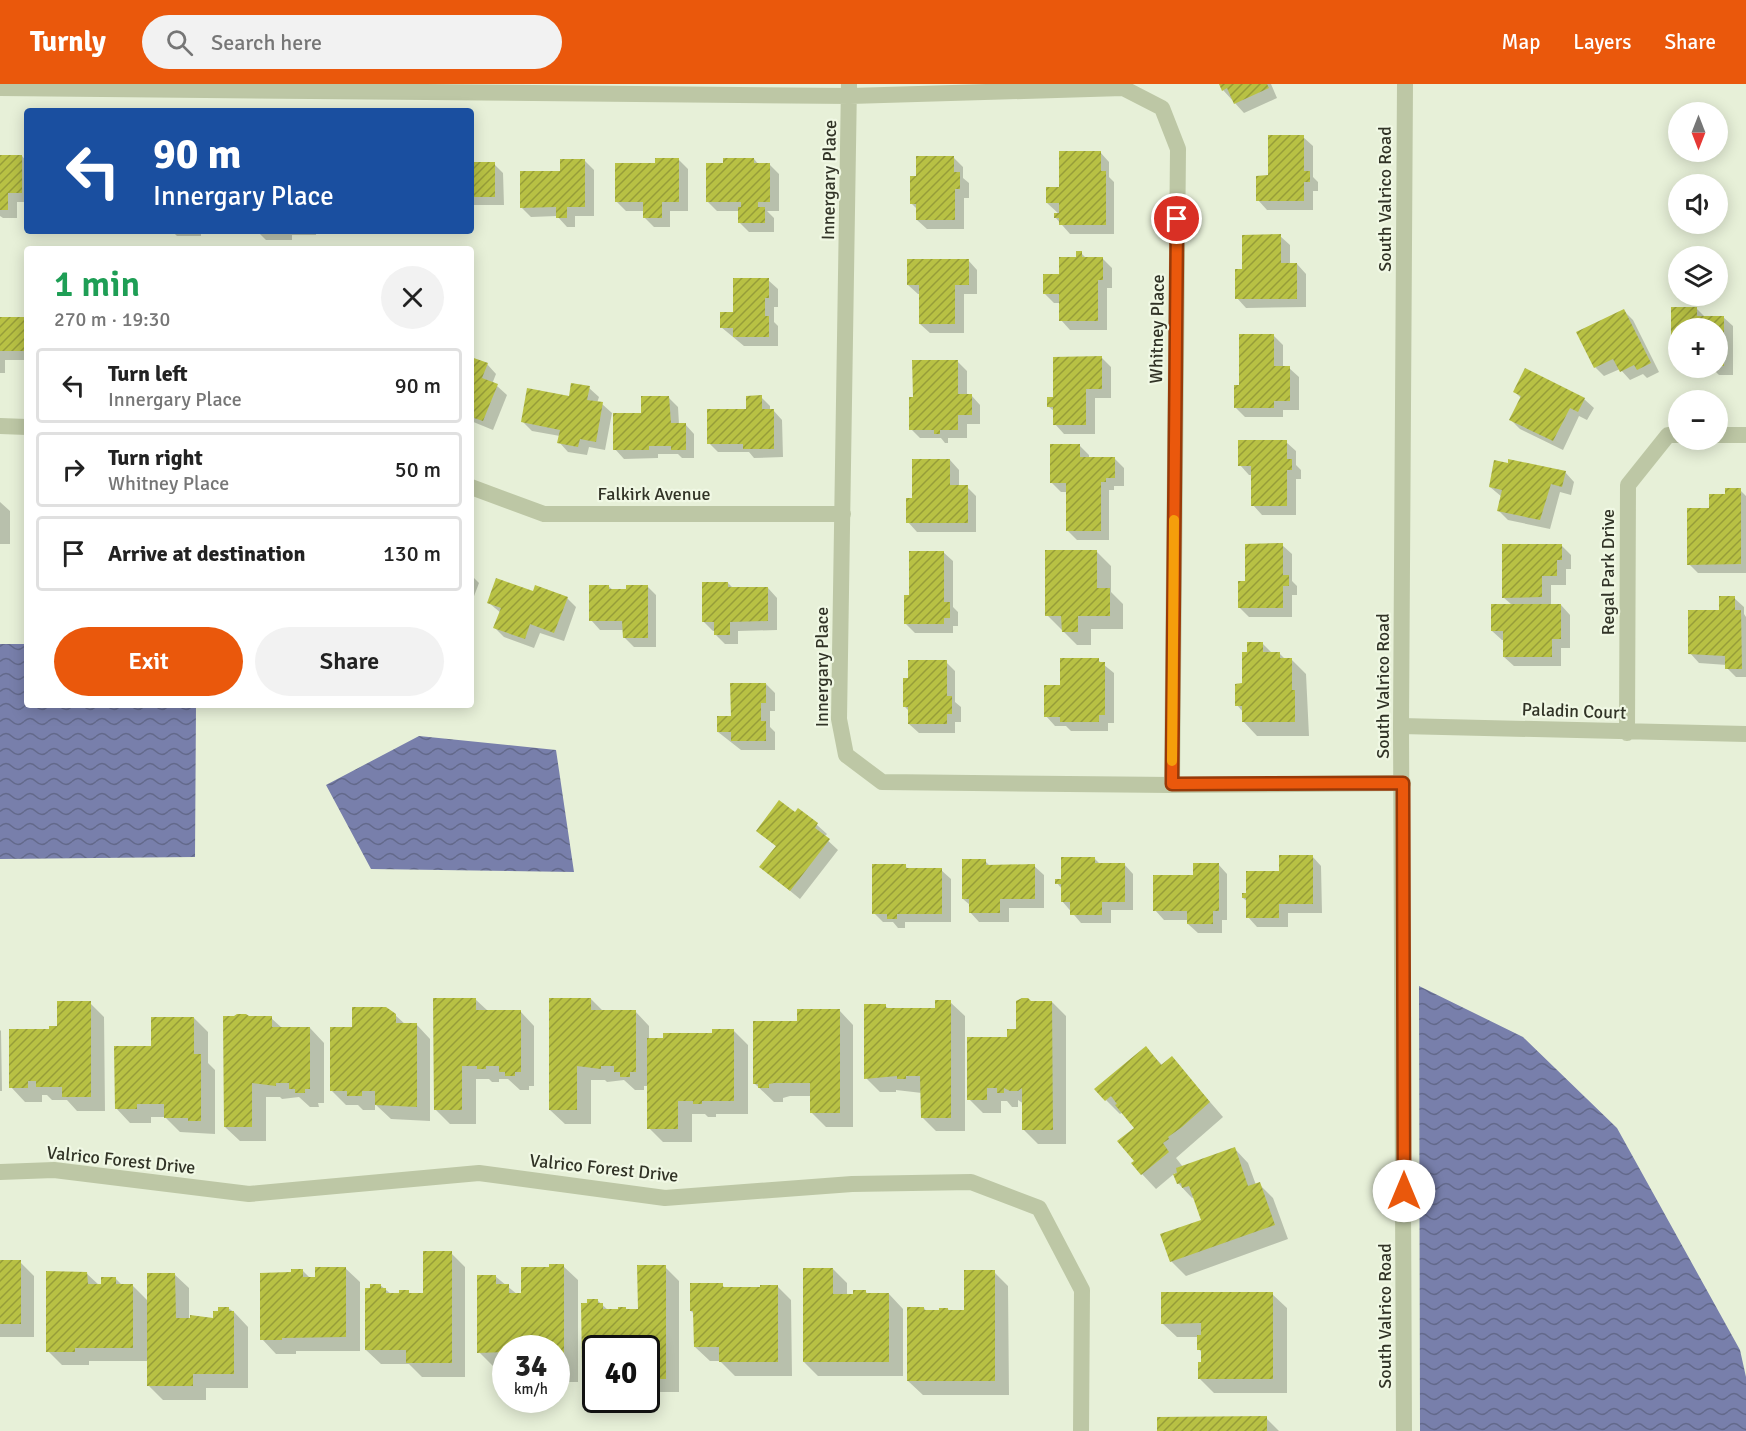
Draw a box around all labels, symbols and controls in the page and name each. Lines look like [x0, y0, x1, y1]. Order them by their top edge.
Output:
search box [142, 15, 562, 69]
text: Turnly [30, 25, 106, 59]
icon: search [163, 26, 196, 59]
text: Search here [211, 29, 322, 56]
text: Map [1502, 29, 1540, 55]
text: Layers [1573, 29, 1631, 55]
text: Share [1664, 29, 1716, 55]
north arrow [1668, 102, 1728, 162]
map controls [1668, 102, 1728, 450]
street label: Innergary Place [817, 120, 841, 240]
street label: South Valrico Road [1374, 126, 1396, 272]
text: 90 m [153, 129, 242, 180]
icon: left [54, 132, 132, 210]
button: sound [1668, 174, 1728, 234]
text: Innergary Place [153, 180, 334, 213]
pin [1151, 193, 1202, 244]
icon: arrive [1160, 202, 1193, 235]
button: layers [1668, 246, 1728, 306]
text: 1 min [54, 262, 140, 307]
button: close [381, 266, 444, 329]
street label: Whitney Place [1145, 274, 1169, 384]
text: 270 m · 19:30 [54, 307, 170, 332]
button: + [1668, 318, 1728, 378]
text: Turn left [108, 360, 188, 387]
icon: left [57, 369, 90, 402]
text: 90 m [395, 372, 441, 399]
text: Innergary Place [108, 387, 242, 412]
button: − [1668, 390, 1728, 450]
text: Turn right [108, 444, 203, 471]
icon: right [57, 453, 90, 486]
text: 50 m [395, 456, 441, 483]
text: Whitney Place [108, 471, 229, 496]
street label: Falkirk Avenue [598, 483, 710, 505]
street label: Regal Park Drive [1597, 509, 1619, 635]
icon: arrive [57, 537, 90, 570]
text: Arrive at destination [108, 540, 305, 567]
text: 130 m [383, 540, 441, 567]
street label: Innergary Place [811, 607, 833, 727]
street label: South Valrico Road [1372, 613, 1394, 759]
button: Exit [54, 627, 243, 696]
button: Share [255, 627, 444, 696]
street label: Paladin Court [1521, 698, 1627, 724]
street label: Valrico Forest Drive [46, 1141, 196, 1179]
street label: Valrico Forest Drive [529, 1149, 679, 1187]
position arrow [1372, 1159, 1436, 1223]
street label: South Valrico Road [1374, 1243, 1396, 1389]
speed limit sign: 40 [582, 1335, 660, 1413]
text: 34 [515, 1348, 547, 1385]
text: km/h [514, 1380, 548, 1398]

